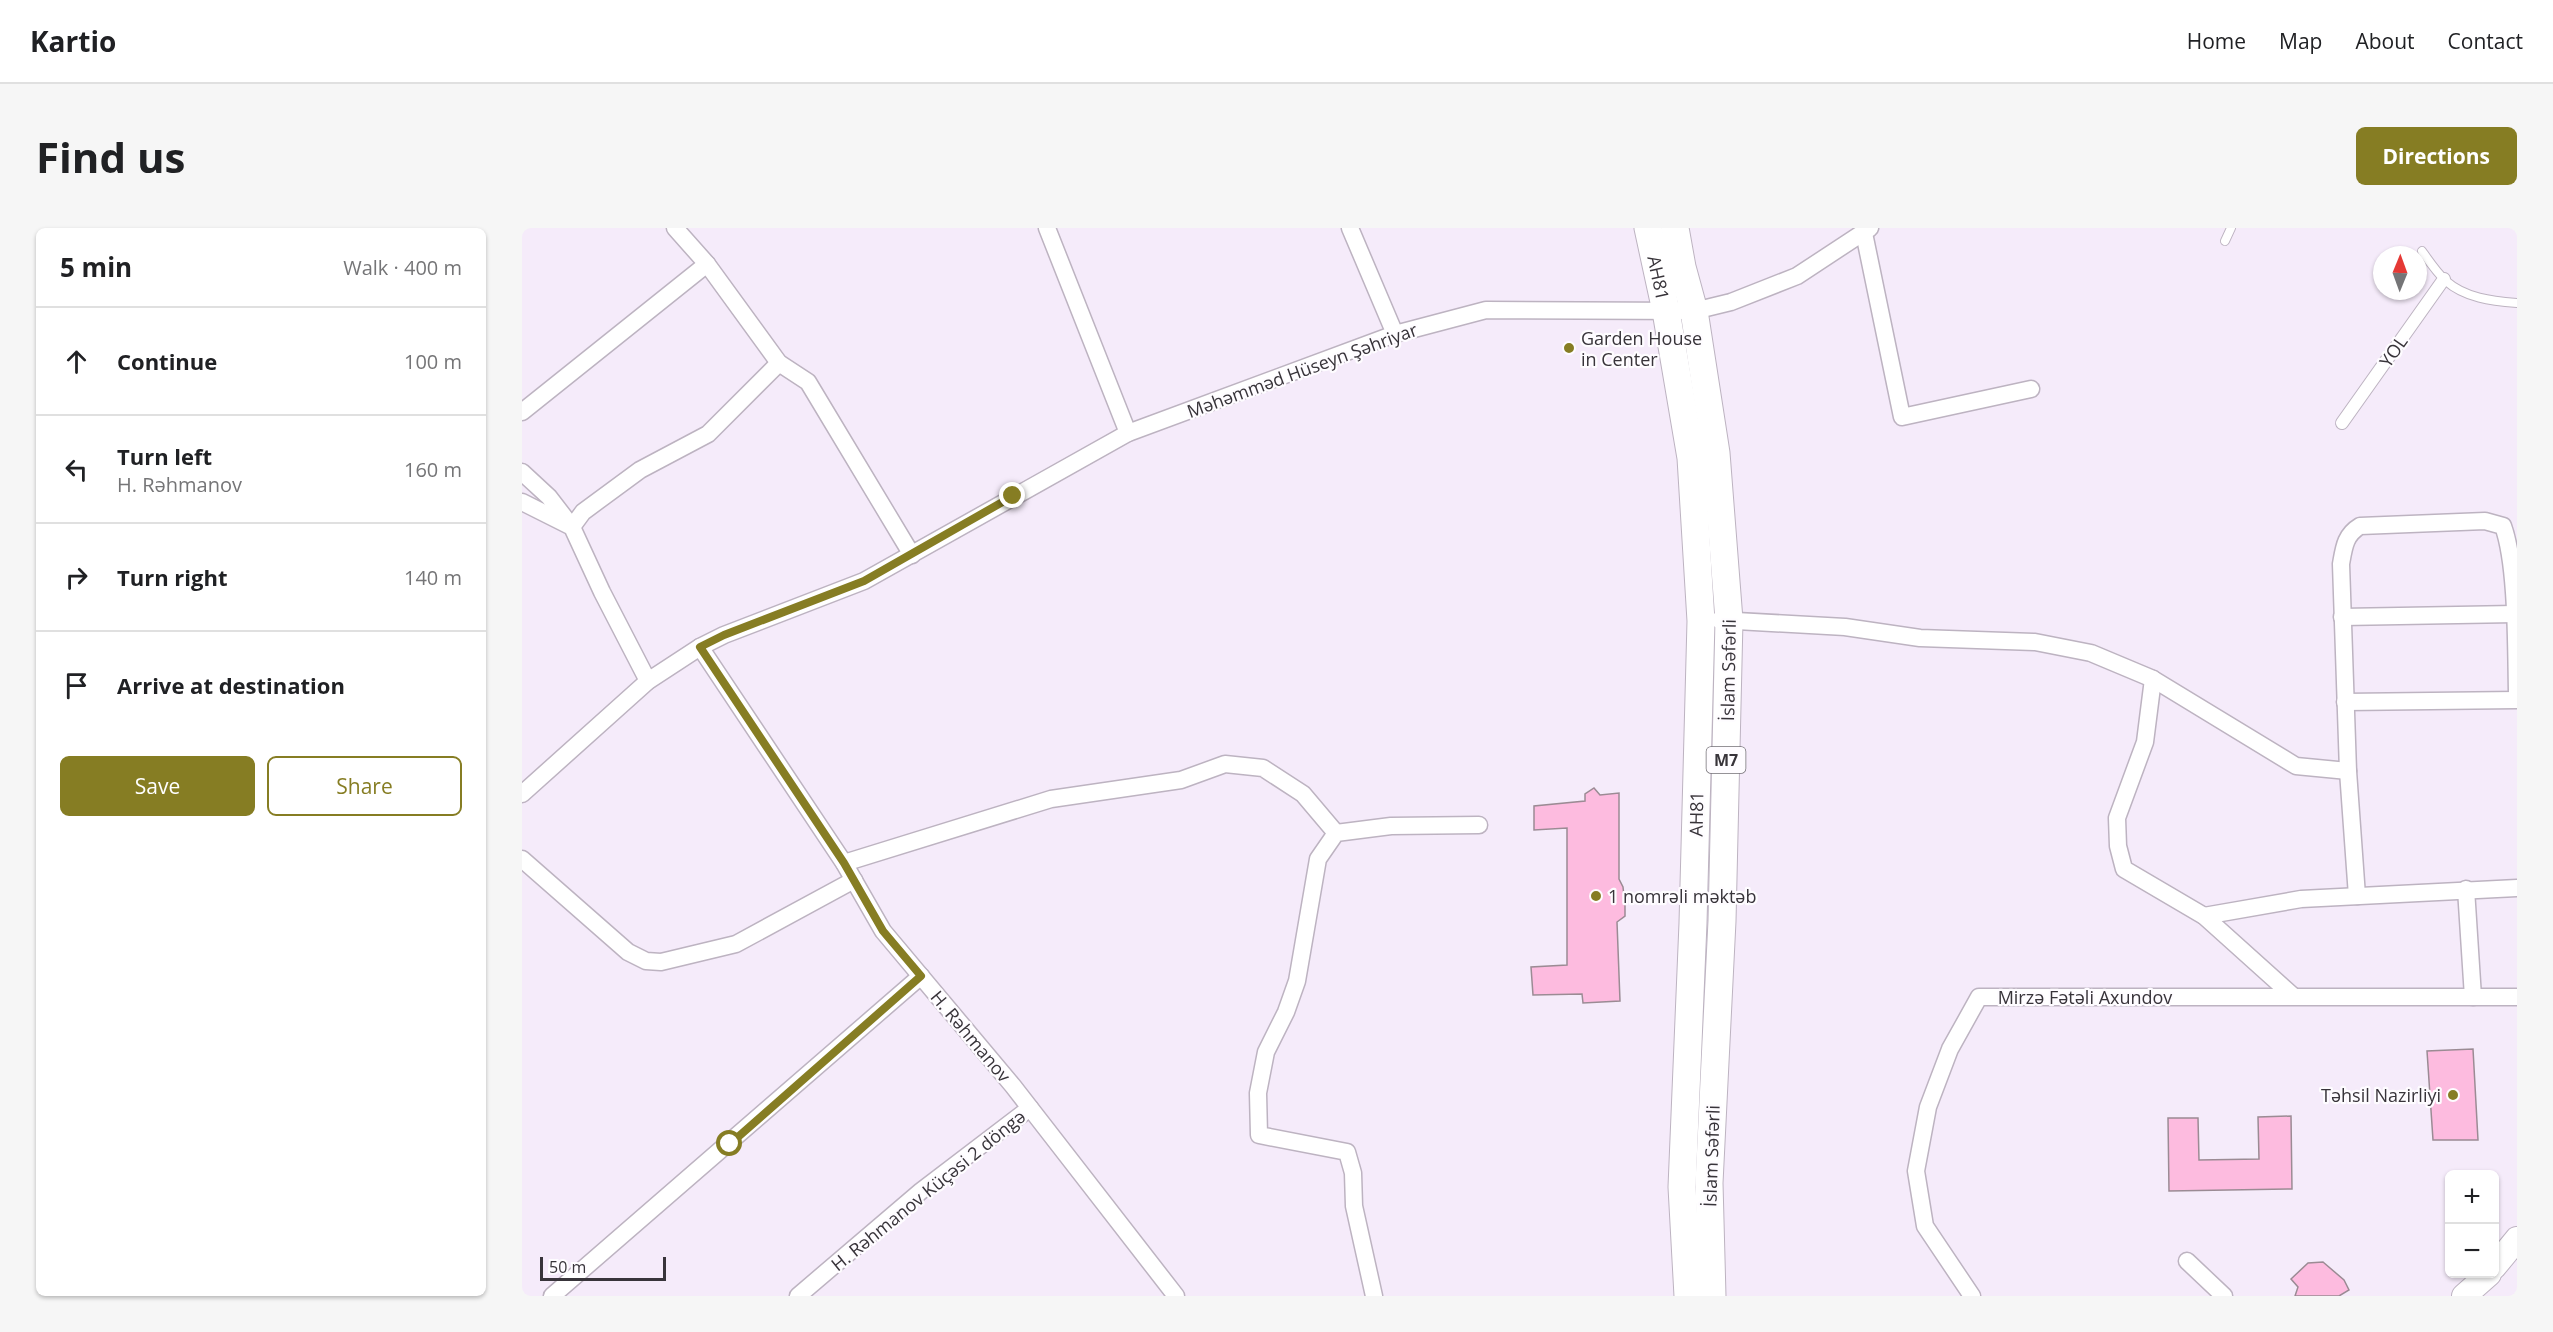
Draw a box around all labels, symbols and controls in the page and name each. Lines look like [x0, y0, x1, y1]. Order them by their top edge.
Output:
text: Kartio [30, 22, 116, 60]
text: Home [2187, 27, 2246, 55]
text: Map [2279, 27, 2322, 55]
text: About [2355, 27, 2415, 55]
text: Contact [2448, 27, 2523, 55]
button: Directions [2356, 127, 2517, 185]
text: Find us [36, 128, 185, 185]
north arrow [2373, 246, 2427, 300]
text: 5 min [60, 249, 132, 285]
street label: AH81 [1642, 253, 1675, 303]
text: Walk · 400 m [343, 254, 462, 281]
street label: Məhəmməd Hüseyn Şəhriyar [1183, 317, 1421, 423]
place label: Garden House in Center [1581, 326, 1702, 371]
street label: YOL [2374, 330, 2412, 372]
marker: Garden House in Center [1562, 341, 1576, 355]
icon: ahead [60, 345, 93, 378]
text: Continue [117, 346, 217, 376]
text: 100 m [404, 348, 462, 375]
text: Turn left [117, 441, 212, 471]
icon: left [60, 453, 93, 486]
text: 160 m [404, 456, 462, 483]
text: H. Rəhmanov [117, 471, 242, 498]
route end [999, 482, 1025, 508]
icon: right [60, 561, 93, 594]
text: Turn right [117, 562, 228, 592]
text: 140 m [404, 564, 462, 591]
street label: İslam Səfərli [1715, 619, 1741, 721]
icon: arrive [60, 669, 93, 702]
text: Arrive at destination [117, 670, 345, 700]
road number: M7 [1706, 747, 1746, 773]
button: Save [60, 756, 255, 816]
button: Share [267, 756, 462, 816]
street label: AH81 [1684, 791, 1708, 837]
place label: 1 nomrəli məktəb [1608, 884, 1757, 908]
marker: 1 nomrəli məktəb [1589, 889, 1603, 903]
street label: H. Rəhmanov [926, 985, 1016, 1087]
street label: Mirzə Fətəli Axundov [1998, 985, 2172, 1009]
place label: Təhsil Nazirliyi [2321, 1083, 2441, 1107]
marker: Təhsil Nazirliyi [2446, 1088, 2460, 1102]
street label: H. Rəhmanov Küçəsi 2 döngə [826, 1104, 1030, 1276]
street label: İslam Səfərli [1697, 1105, 1725, 1207]
route start [716, 1130, 742, 1156]
map controls [2445, 1170, 2499, 1278]
button: + [2445, 1170, 2499, 1224]
button: − [2445, 1224, 2499, 1278]
scale bar [540, 1254, 666, 1282]
text: 50 m [549, 1256, 586, 1278]

